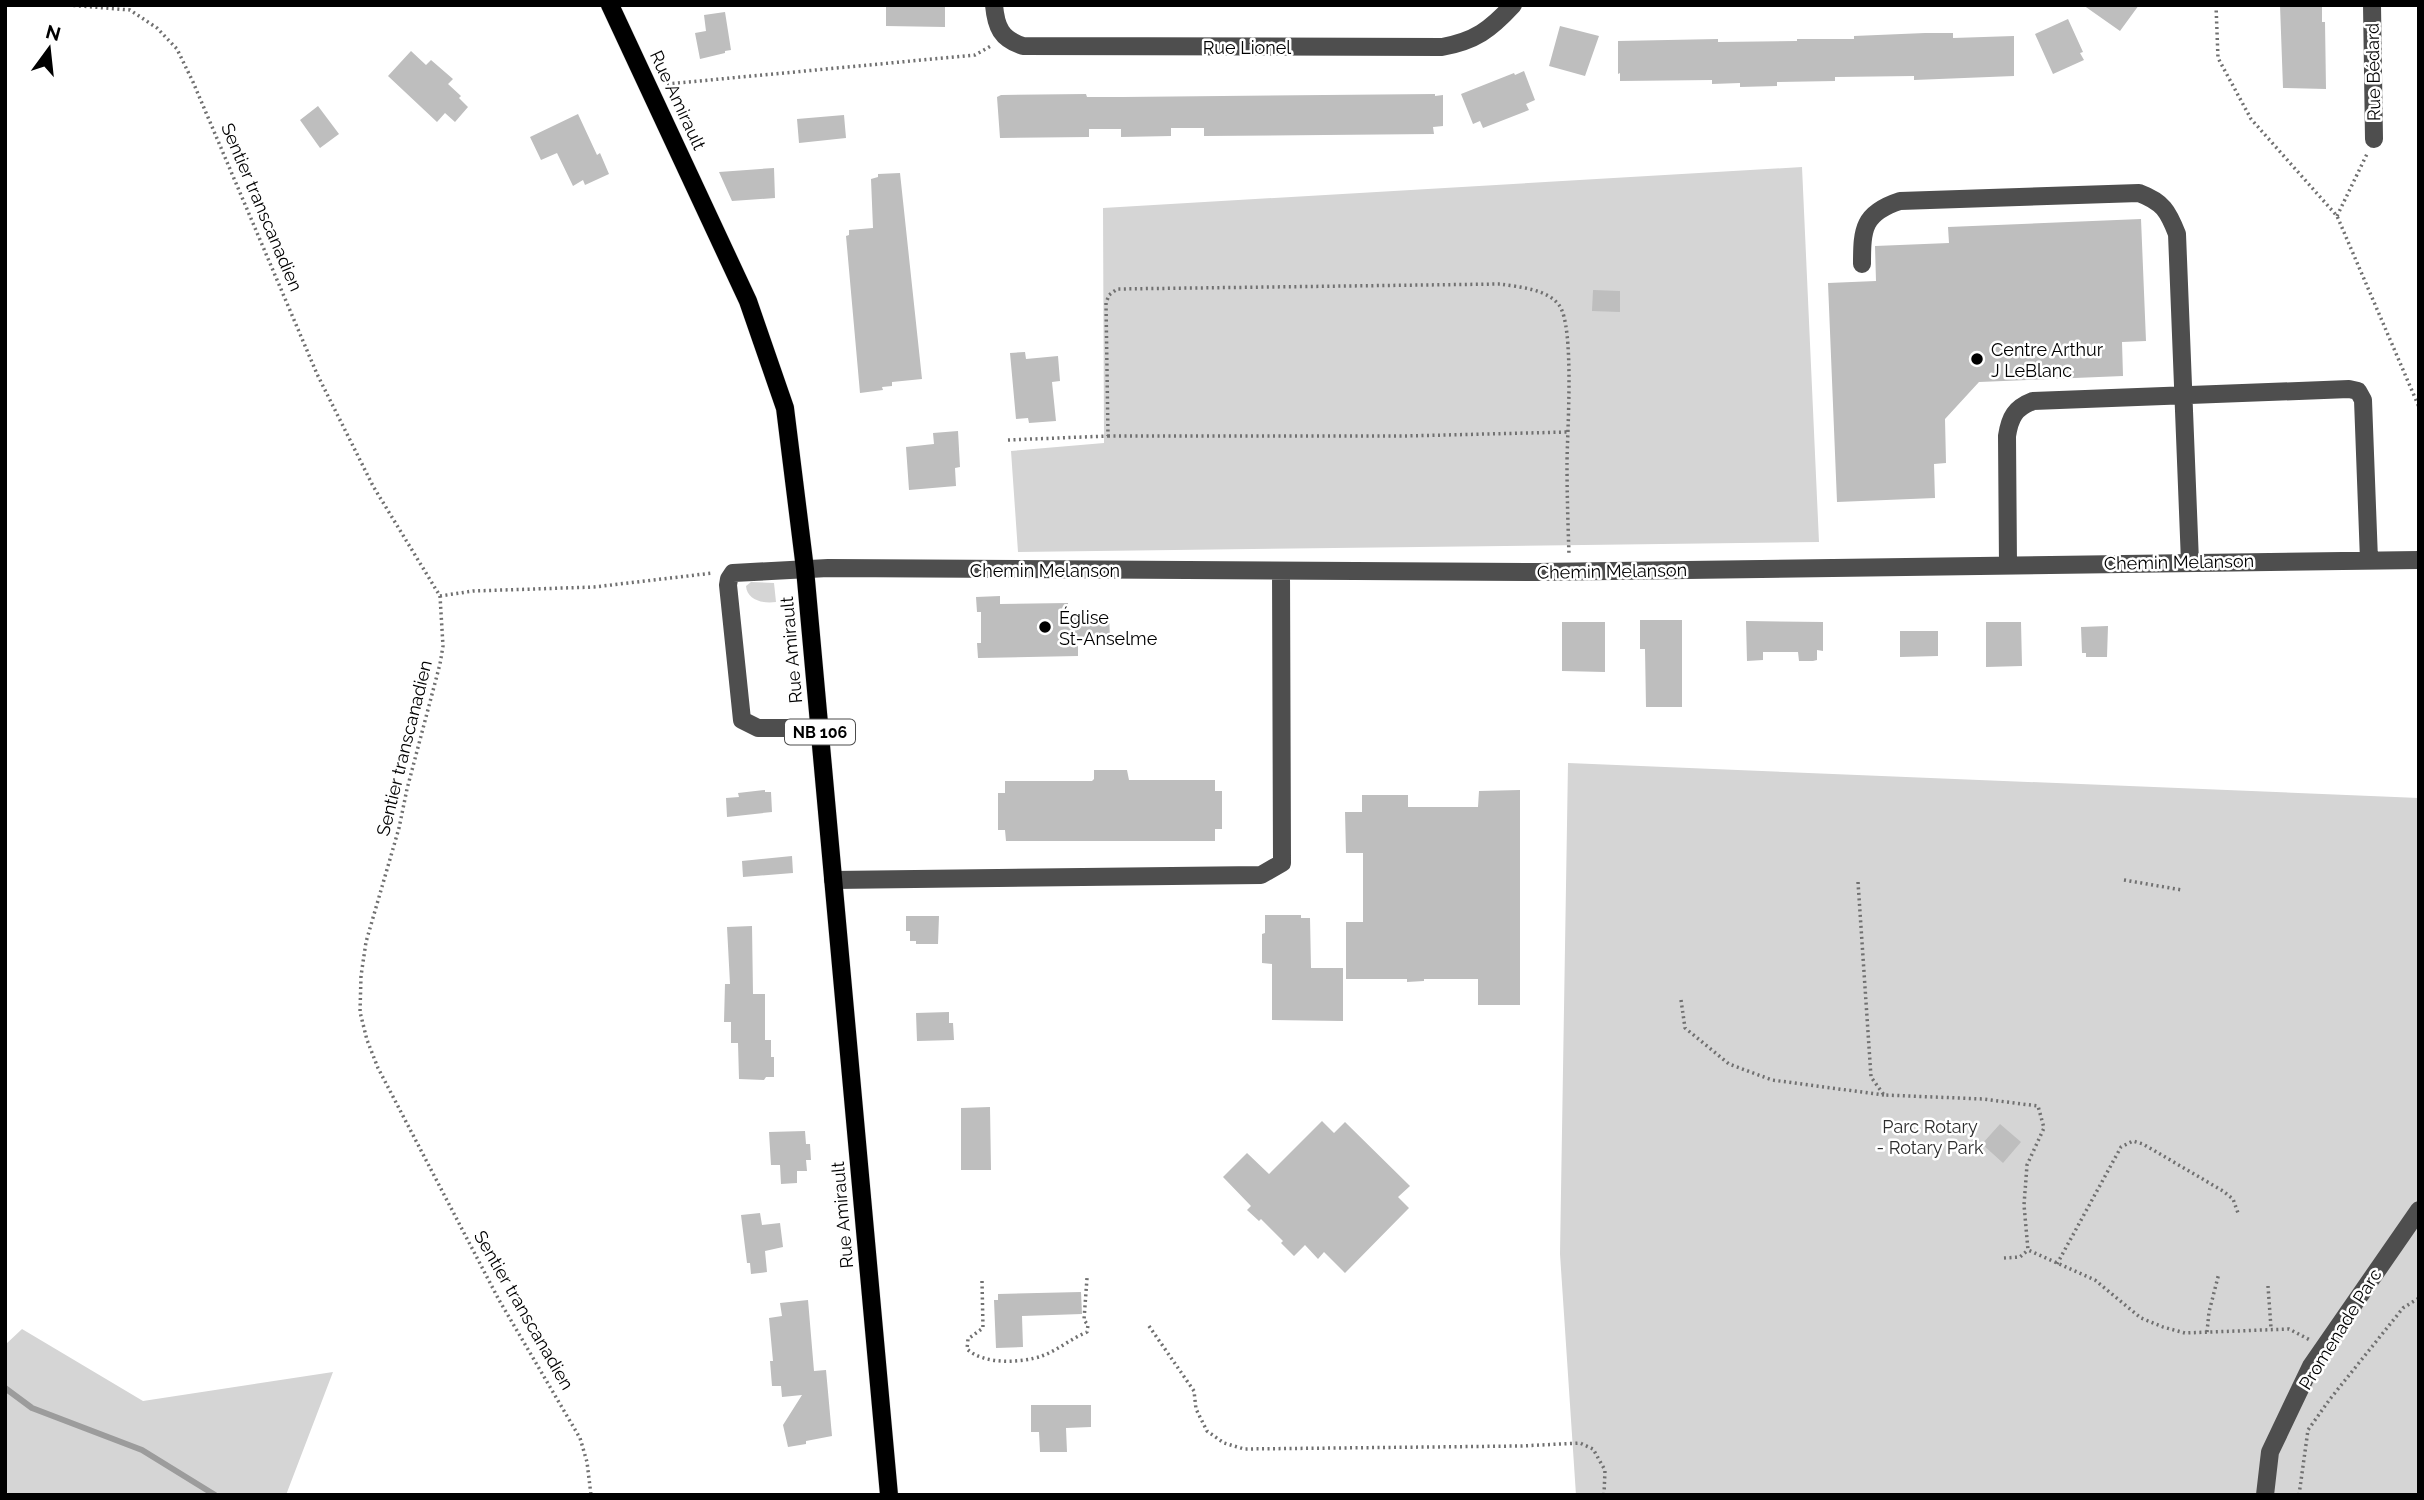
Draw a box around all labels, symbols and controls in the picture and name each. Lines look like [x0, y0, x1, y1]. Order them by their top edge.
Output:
north arrow [14, 14, 84, 84]
text: N [44, 20, 63, 45]
street label: Rue Bédard [2362, 23, 2384, 121]
street label: Rue Lionel [1203, 37, 1291, 58]
street label: Rue Amirault [646, 47, 710, 153]
street label: Sentier transcanadien [217, 120, 307, 294]
place label: Centre Arthur J LeBlanc [1991, 339, 2104, 381]
marker: Centre Arthur J LeBlanc [1969, 351, 1985, 367]
street label: Chemin Melanson [2104, 550, 2254, 574]
street label: Chemin Melanson [1537, 559, 1687, 583]
street label: Chemin Melanson [970, 560, 1120, 581]
street label: Rue Amirault [776, 596, 806, 704]
place label: Église St-Anselme [1059, 606, 1158, 649]
marker: Église St-Anselme [1037, 619, 1053, 635]
street label: Sentier transcanadien [372, 658, 436, 838]
road number: NB 106 [785, 720, 855, 744]
park label: Parc Rotary - Rotary Park [1877, 1116, 1984, 1158]
street label: Rue Amirault [827, 1161, 857, 1269]
street label: Sentier transcanadien [470, 1227, 578, 1393]
street label: Promenade Parc [2294, 1265, 2386, 1393]

